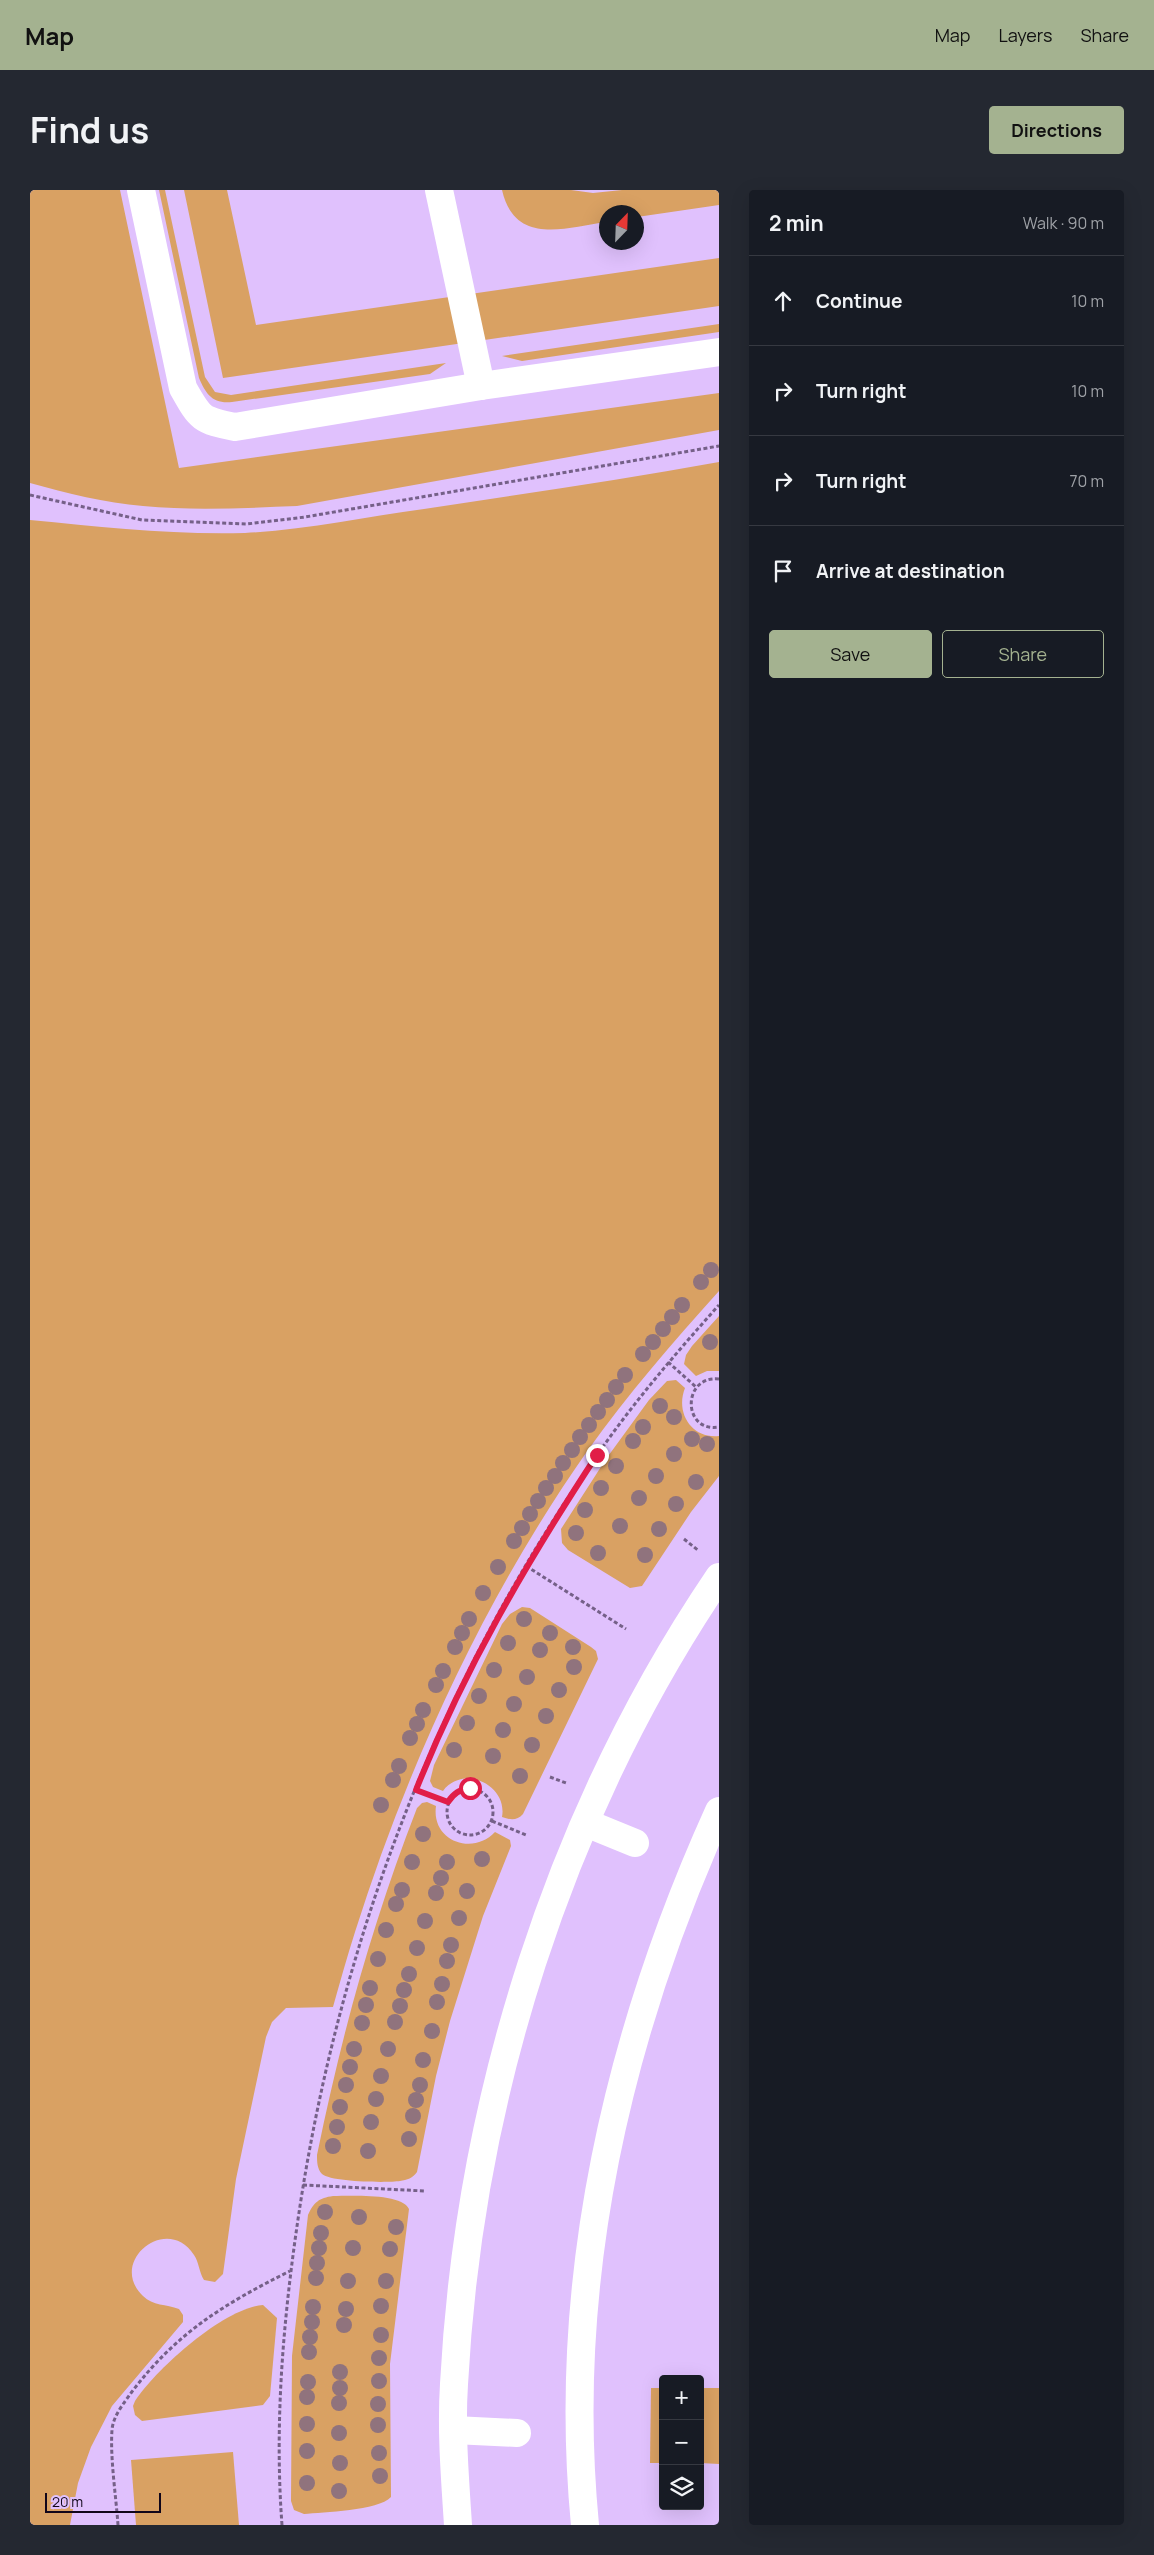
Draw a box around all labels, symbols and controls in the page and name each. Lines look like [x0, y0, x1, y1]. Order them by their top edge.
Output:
text: Map [25, 19, 74, 52]
text: Map [935, 23, 970, 47]
text: Layers [998, 23, 1052, 47]
text: Share [1080, 23, 1129, 47]
text: Find us [30, 106, 149, 154]
button: Directions [989, 106, 1124, 154]
north arrow [599, 205, 644, 250]
text: 2 min [769, 209, 824, 237]
text: Walk · 90 m [1023, 212, 1104, 234]
icon: ahead [769, 287, 797, 315]
text: Continue [816, 288, 902, 314]
text: 10 m [1071, 290, 1104, 312]
icon: right [769, 377, 797, 405]
text: Turn right [816, 378, 906, 404]
text: 10 m [1071, 380, 1104, 402]
icon: right [769, 467, 797, 495]
text: Turn right [816, 468, 906, 494]
text: 70 m [1069, 470, 1104, 492]
icon: arrive [769, 557, 797, 585]
text: Arrive at destination [816, 558, 1005, 584]
button: Save [769, 630, 932, 678]
button: Share [942, 630, 1104, 678]
route end [586, 1444, 609, 1467]
route start [459, 1777, 482, 1800]
map controls [659, 2375, 704, 2510]
button: + [659, 2375, 704, 2420]
button: − [659, 2420, 704, 2465]
button: layers [659, 2465, 704, 2510]
scale bar [45, 2490, 161, 2513]
text: 20 m [52, 2492, 83, 2511]

